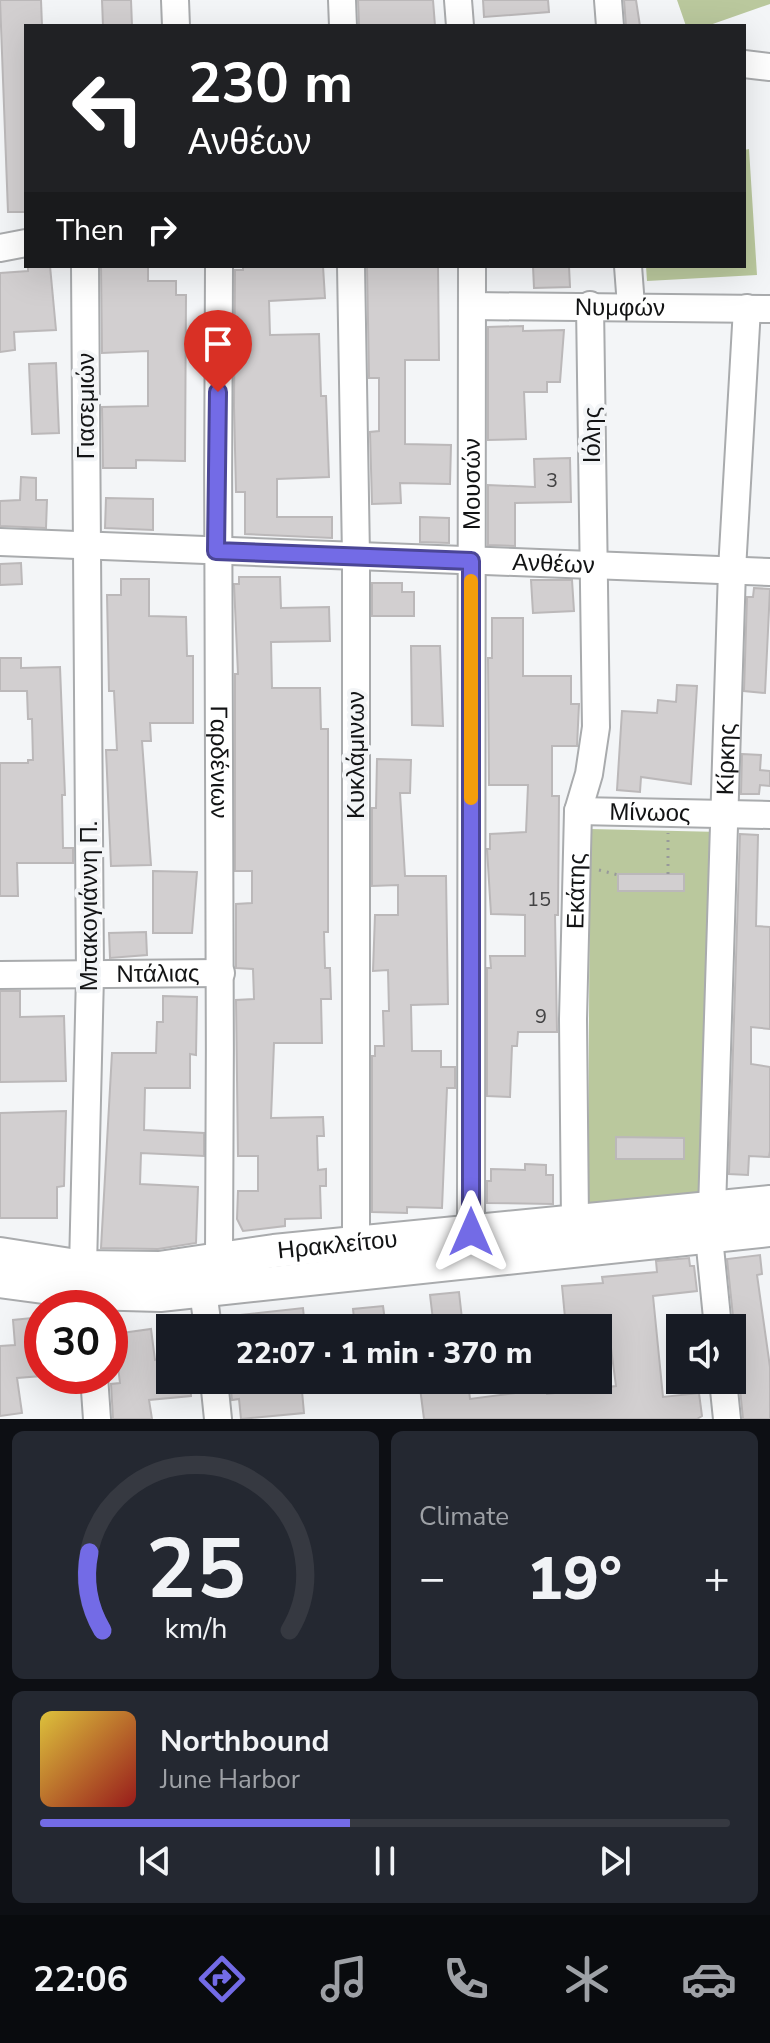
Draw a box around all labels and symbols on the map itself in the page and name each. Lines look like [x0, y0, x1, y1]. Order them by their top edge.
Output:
street label: Νυμφών [575, 291, 665, 324]
pin [184, 310, 252, 392]
street label: Γιασεμιών [70, 353, 102, 459]
street label: Ιόλης [576, 407, 608, 463]
street label: Μουσών [456, 438, 488, 530]
house number: 3 [546, 467, 558, 494]
street label: Ανθέων [512, 546, 595, 581]
street label: Κυκλάμινων [340, 691, 372, 819]
street label: Γαρδένιων [203, 705, 235, 819]
street label: Κίρκης [709, 723, 743, 796]
street label: Μίνωος [609, 796, 691, 829]
street label: Μπακογιάννη Π. [73, 821, 105, 991]
street label: Εκάτης [559, 853, 593, 929]
house number: 15 [527, 886, 551, 913]
street label: Ντάλιας [116, 957, 200, 990]
house number: 9 [535, 1003, 547, 1030]
position arrow [429, 1190, 513, 1274]
street label: Ηρακλείτου [276, 1223, 399, 1267]
speed limit sign: 30 [24, 1290, 128, 1394]

